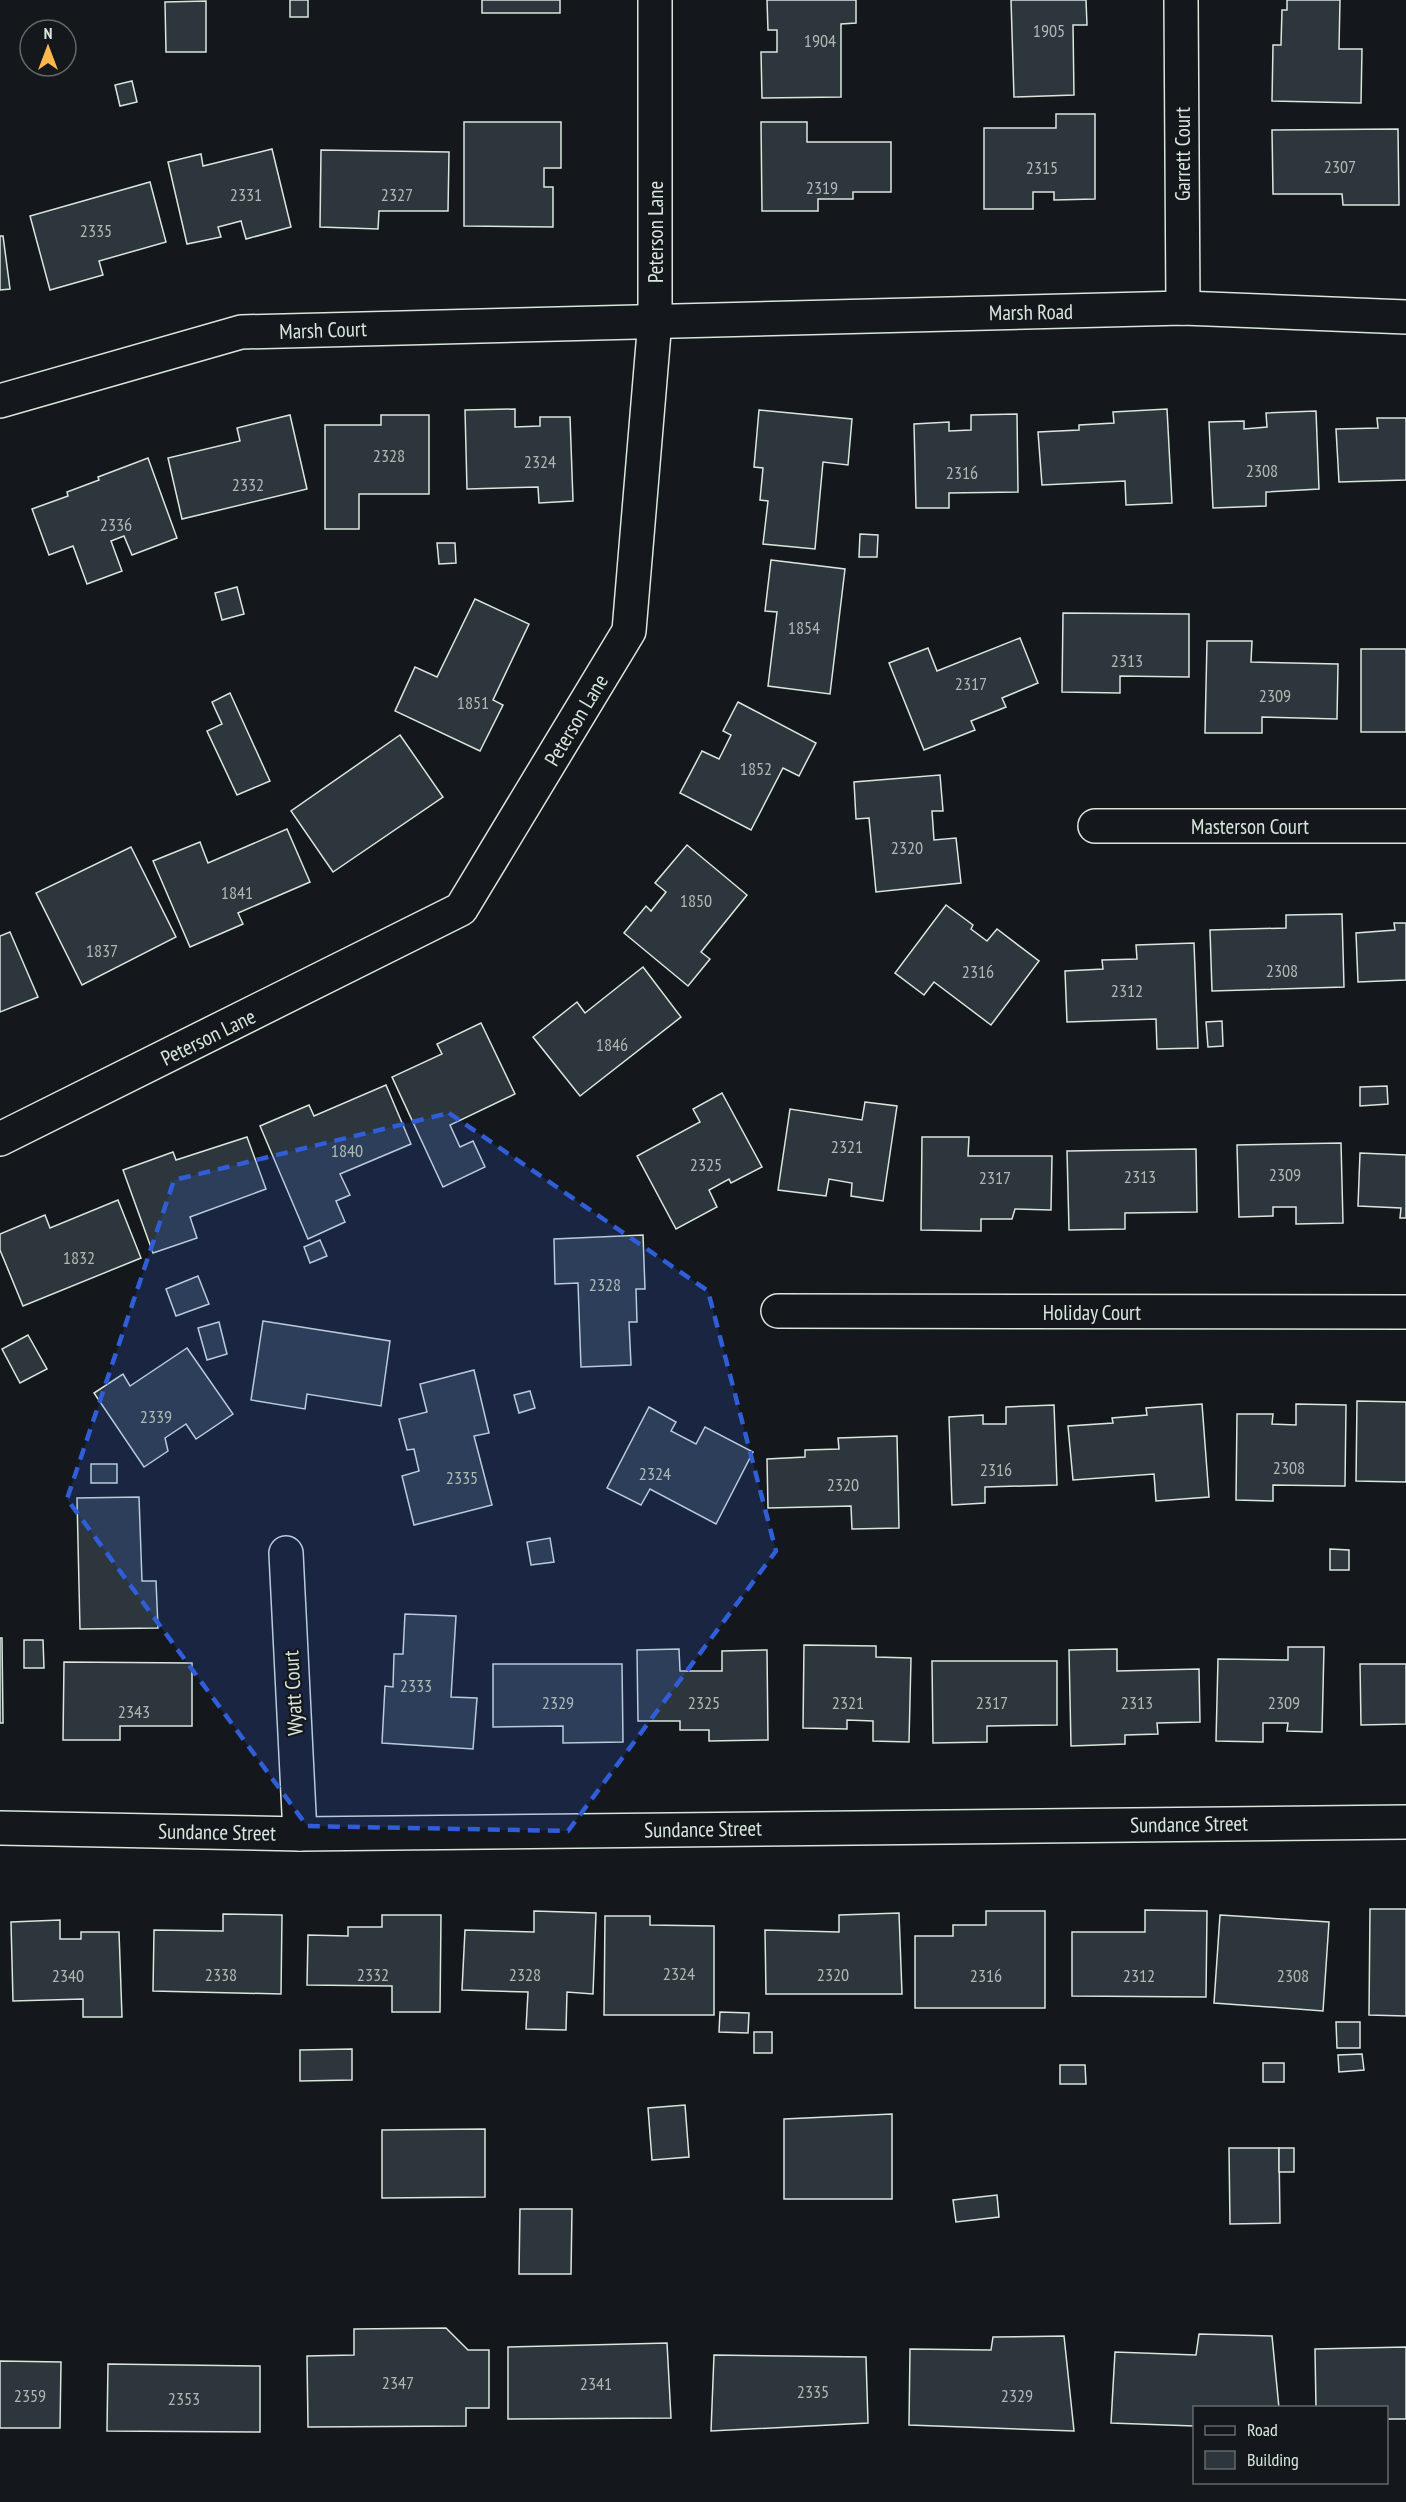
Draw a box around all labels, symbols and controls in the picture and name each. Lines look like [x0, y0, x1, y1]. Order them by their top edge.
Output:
north arrow [18, 18, 78, 78]
house number: 1905 [1033, 19, 1065, 42]
text: N [44, 23, 52, 43]
house number: 1904 [804, 29, 836, 52]
street label: Garrett Court [1169, 107, 1196, 201]
house number: 2307 [1324, 155, 1356, 178]
house number: 2315 [1026, 156, 1058, 179]
house number: 2319 [806, 176, 838, 199]
street label: Peterson Lane [642, 181, 669, 283]
house number: 2331 [230, 183, 262, 206]
house number: 2327 [381, 183, 413, 206]
house number: 2335 [80, 219, 112, 242]
street label: Marsh Road [989, 298, 1073, 326]
street label: Marsh Court [279, 315, 367, 345]
house number: 2328 [373, 444, 405, 467]
house number: 2324 [524, 450, 556, 473]
house number: 2308 [1246, 459, 1278, 482]
house number: 2316 [946, 461, 978, 484]
house number: 2332 [232, 473, 264, 496]
house number: 2336 [100, 513, 132, 536]
house number: 1854 [788, 616, 820, 639]
house number: 2313 [1111, 649, 1143, 672]
street label: Peterson Lane [538, 669, 614, 771]
house number: 2317 [955, 672, 987, 695]
house number: 2309 [1259, 684, 1291, 707]
house number: 1851 [457, 691, 489, 714]
house number: 1852 [740, 757, 772, 780]
street label: Masterson Court [1191, 813, 1309, 840]
house number: 2320 [891, 836, 923, 859]
house number: 1841 [221, 881, 253, 904]
house number: 1850 [680, 889, 712, 912]
house number: 1837 [86, 939, 118, 962]
house number: 2308 [1266, 959, 1298, 982]
house number: 2316 [962, 960, 994, 983]
house number: 2312 [1111, 979, 1143, 1002]
street label: Peterson Lane [156, 1002, 260, 1072]
house number: 1846 [596, 1033, 628, 1056]
house number: 2321 [831, 1135, 863, 1158]
house number: 1840 [331, 1139, 363, 1162]
house number: 2325 [690, 1153, 722, 1176]
house number: 2309 [1269, 1163, 1301, 1186]
house number: 2313 [1124, 1165, 1156, 1188]
house number: 2317 [979, 1166, 1011, 1189]
house number: 1832 [63, 1246, 95, 1269]
house number: 2328 [589, 1273, 621, 1296]
street label: Holiday Court [1043, 1299, 1141, 1326]
house number: 2339 [140, 1405, 172, 1428]
house number: 2308 [1273, 1456, 1305, 1479]
house number: 2316 [980, 1458, 1012, 1481]
house number: 2324 [639, 1462, 671, 1485]
house number: 2335 [446, 1466, 478, 1489]
house number: 2320 [827, 1473, 859, 1496]
street label: Wyatt Court [277, 1649, 309, 1736]
house number: 2333 [400, 1674, 432, 1697]
house number: 2329 [542, 1691, 574, 1714]
house number: 2325 [688, 1691, 720, 1714]
house number: 2321 [832, 1691, 864, 1714]
house number: 2317 [976, 1691, 1008, 1714]
house number: 2313 [1121, 1691, 1153, 1714]
house number: 2309 [1268, 1691, 1300, 1714]
house number: 2343 [118, 1700, 150, 1723]
street label: Sundance Street [1130, 1809, 1248, 1839]
street label: Sundance Street [644, 1814, 762, 1844]
street label: Sundance Street [158, 1817, 276, 1847]
house number: 2324 [663, 1962, 695, 1985]
house number: 2338 [205, 1963, 237, 1986]
house number: 2332 [357, 1963, 389, 1986]
house number: 2328 [509, 1963, 541, 1986]
house number: 2320 [817, 1963, 849, 1986]
house number: 2340 [52, 1964, 84, 1987]
house number: 2316 [970, 1964, 1002, 1987]
house number: 2312 [1123, 1964, 1155, 1987]
house number: 2308 [1277, 1964, 1309, 1987]
house number: 2347 [382, 2371, 414, 2394]
house number: 2341 [580, 2372, 612, 2395]
house number: 2335 [797, 2380, 829, 2403]
house number: 2359 [14, 2384, 46, 2407]
house number: 2329 [1001, 2384, 1033, 2407]
house number: 2353 [168, 2387, 200, 2410]
legend [1193, 2406, 1388, 2484]
text: Road [1247, 2418, 1278, 2441]
text: Building [1247, 2448, 1299, 2471]

